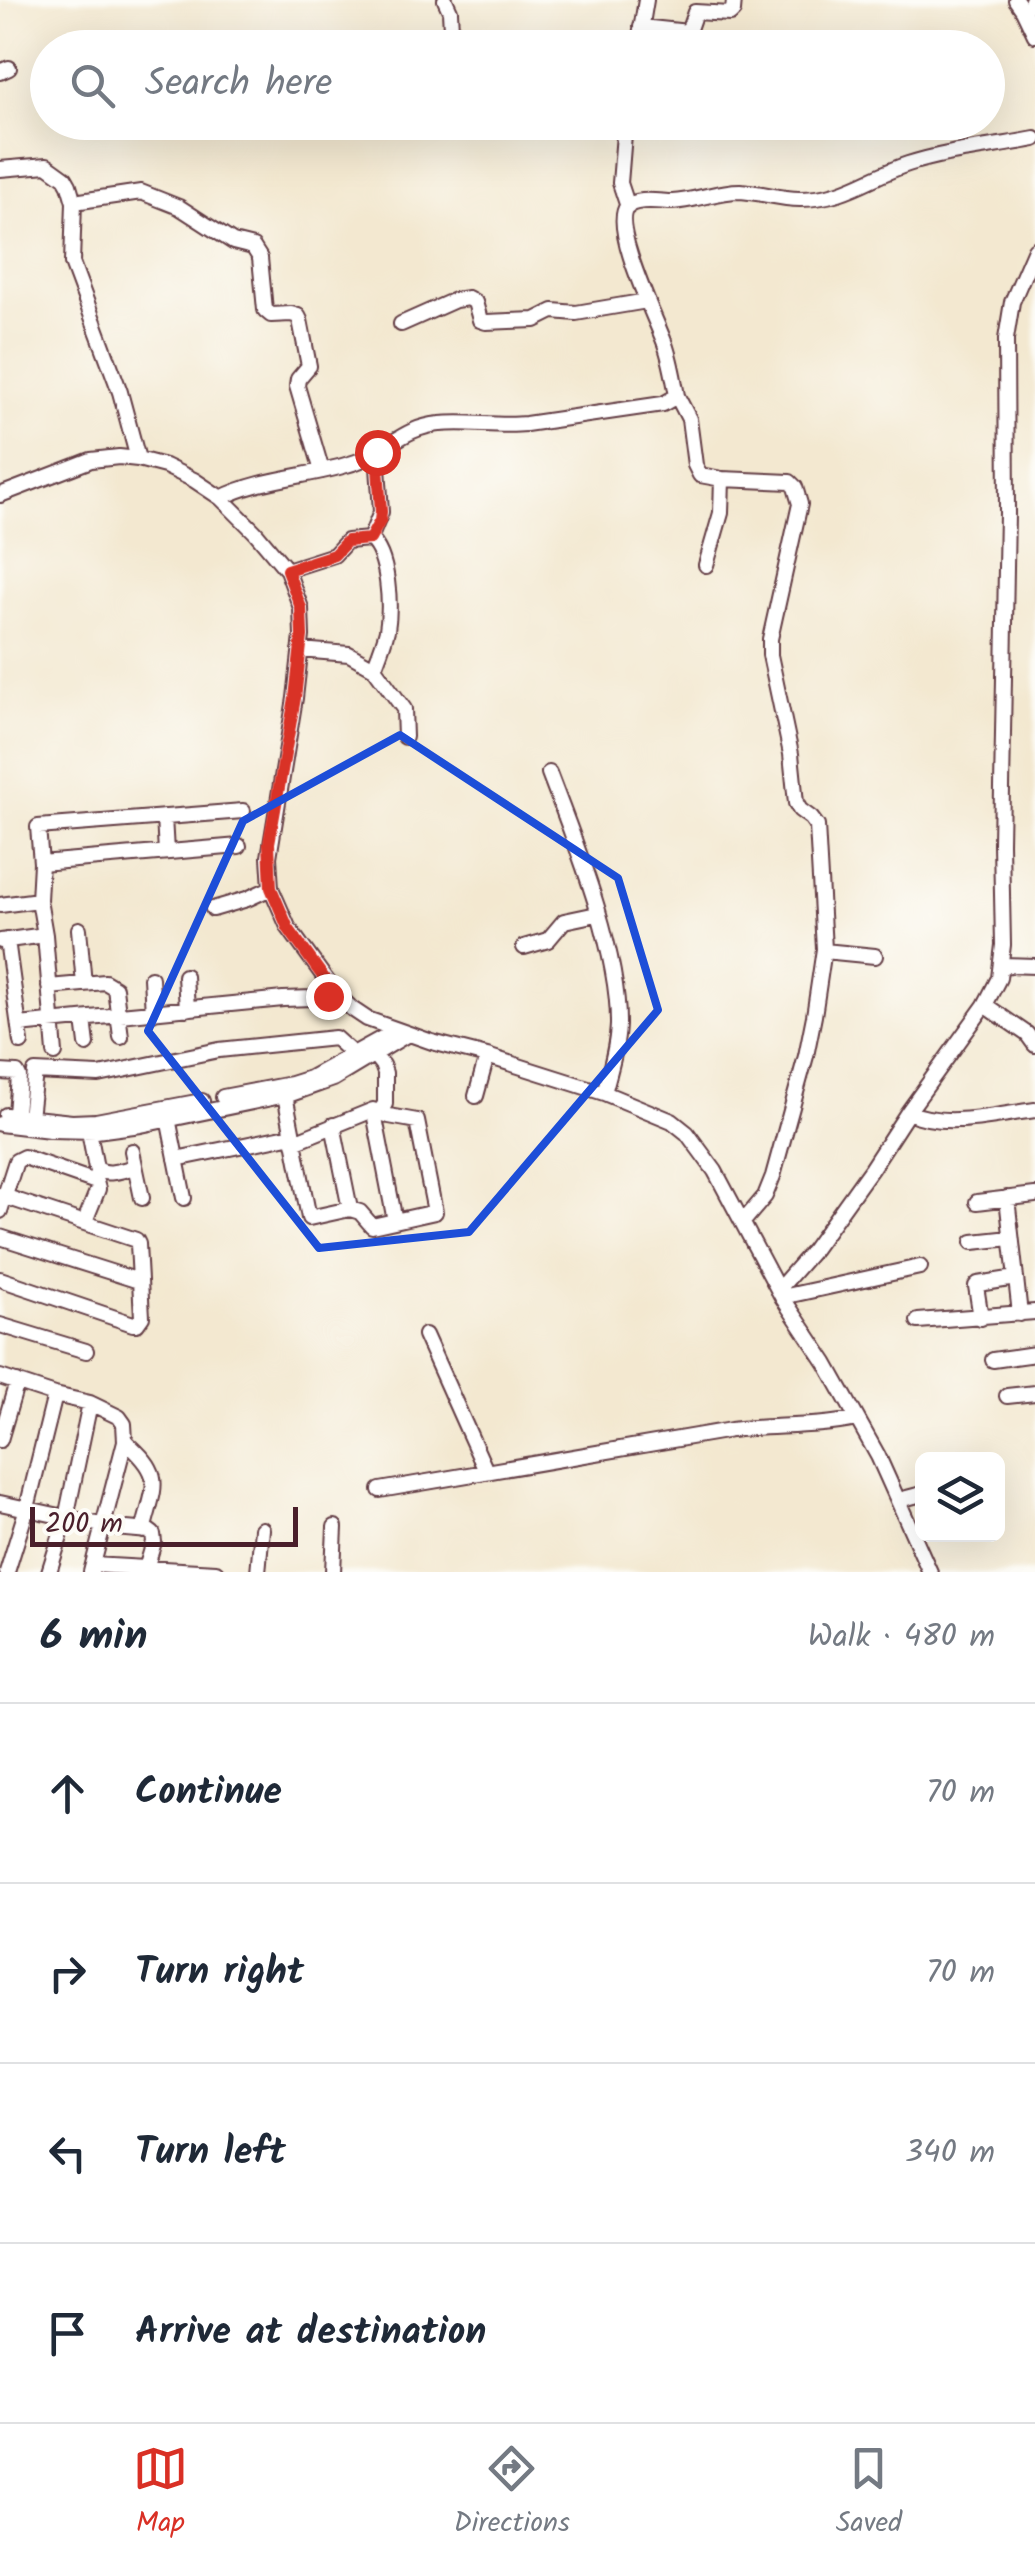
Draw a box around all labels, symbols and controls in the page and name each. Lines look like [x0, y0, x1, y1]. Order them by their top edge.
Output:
search box [30, 30, 1005, 140]
text: Search here [145, 55, 332, 115]
icon: search [65, 58, 120, 113]
route start [355, 430, 401, 476]
route end [306, 974, 352, 1020]
map controls [915, 1452, 1005, 1542]
button: layers [915, 1452, 1005, 1542]
scale bar [30, 1502, 298, 1546]
text: 200 m [45, 1502, 123, 1547]
text: 6 min [40, 1604, 148, 1671]
text: Walk · 480 m [808, 1612, 995, 1663]
text: Continue [135, 1763, 282, 1823]
icon: ahead [40, 1766, 95, 1821]
text: 70 m [926, 1768, 995, 1819]
text: Turn right [135, 1943, 304, 2003]
icon: right [40, 1946, 95, 2001]
text: 70 m [926, 1948, 995, 1999]
text: Turn left [135, 2123, 286, 2183]
icon: left [40, 2126, 95, 2181]
text: 340 m [905, 2128, 995, 2179]
text: Arrive at destination [135, 2303, 486, 2363]
icon: arrive [40, 2306, 95, 2361]
tab: Map [133, 2441, 188, 2546]
tab: Directions [454, 2441, 570, 2546]
tab: Saved [836, 2441, 902, 2546]

